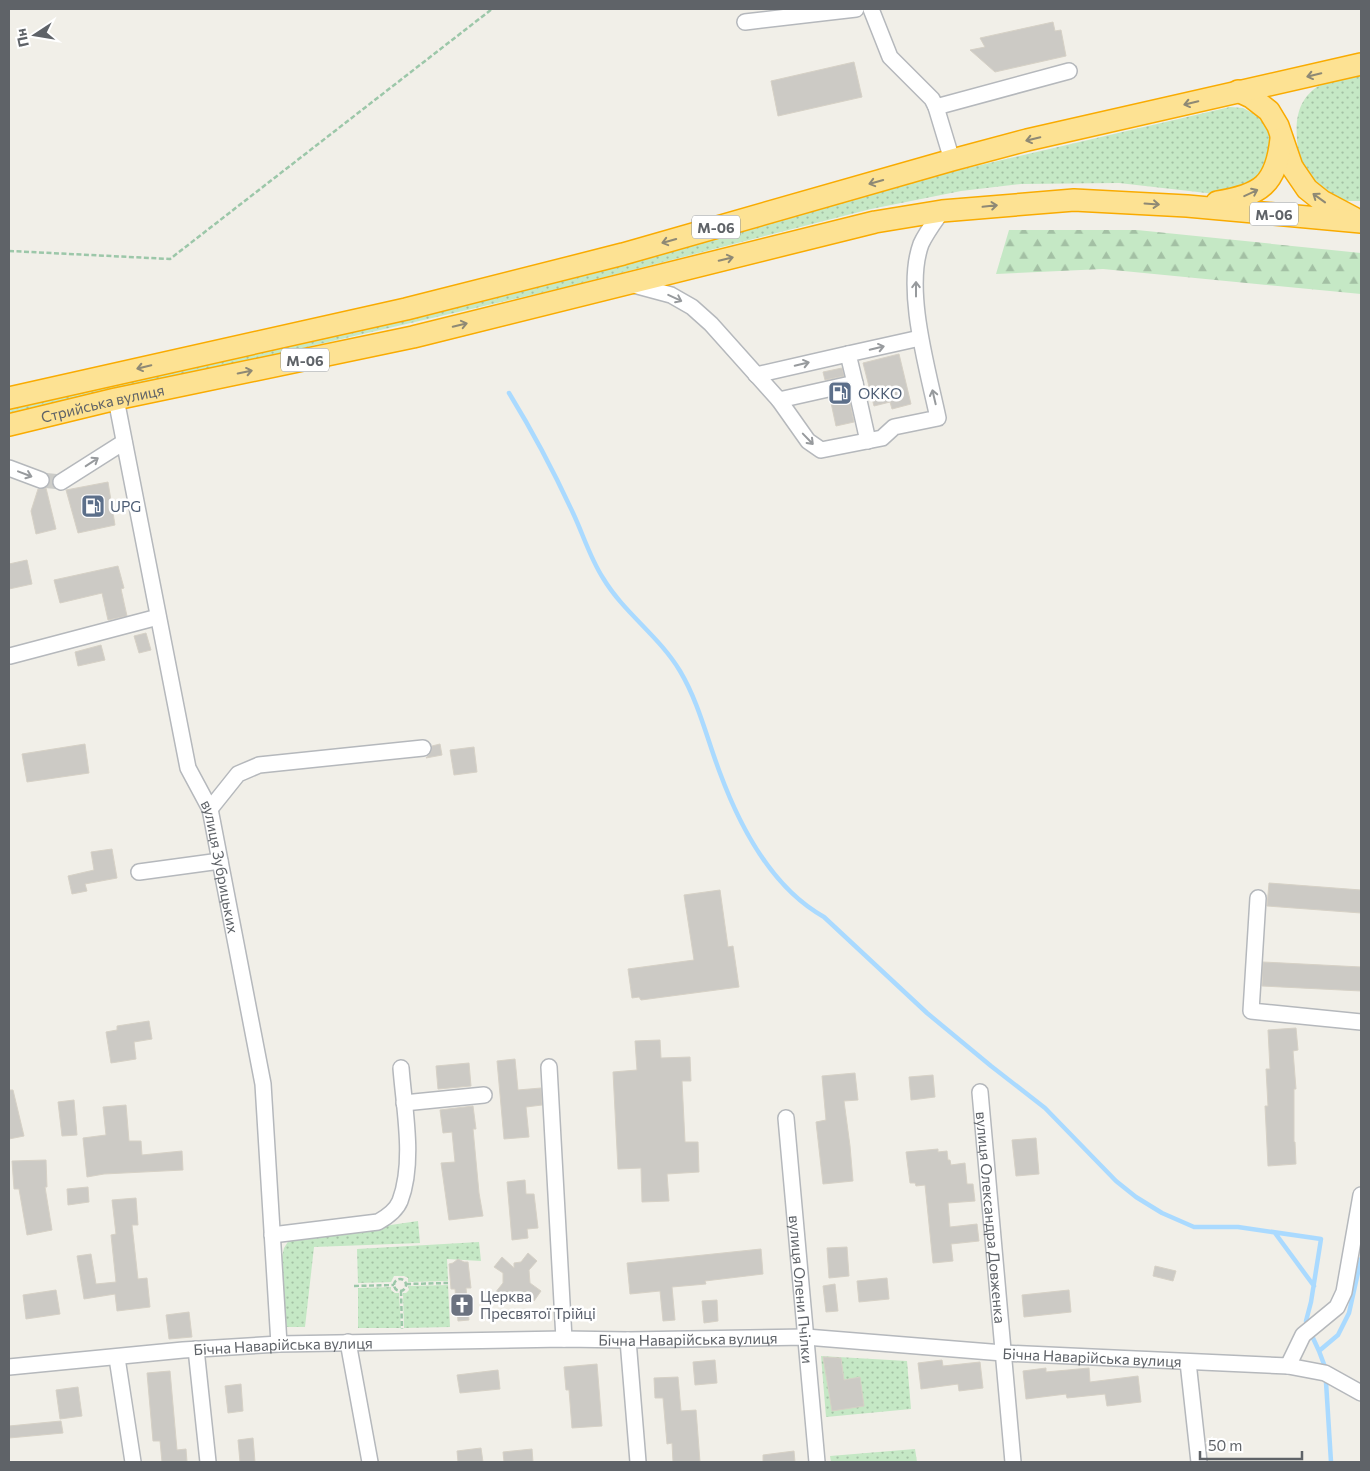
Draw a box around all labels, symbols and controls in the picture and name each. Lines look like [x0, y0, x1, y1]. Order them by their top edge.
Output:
north arrow [10, 10, 60, 60]
text: Пн [12, 27, 32, 49]
one-way arrow [1306, 71, 1322, 80]
one-way arrow [1183, 98, 1199, 108]
one-way arrow [1025, 135, 1041, 144]
one-way arrow [868, 177, 884, 187]
one-way arrow [1243, 187, 1258, 197]
one-way arrow [1312, 193, 1326, 203]
one-way arrow [1144, 199, 1160, 208]
one-way arrow [982, 202, 998, 211]
road number: М-06 [1250, 202, 1298, 225]
road number: М-06 [692, 216, 740, 238]
one-way arrow [661, 236, 677, 246]
one-way arrow [718, 254, 734, 263]
one-way arrow [911, 282, 921, 298]
one-way arrow [667, 294, 682, 303]
one-way arrow [452, 320, 468, 329]
one-way arrow [868, 343, 884, 352]
road number: М-06 [281, 348, 329, 372]
one-way arrow [794, 359, 810, 368]
one-way arrow [137, 363, 153, 372]
one-way arrow [236, 367, 252, 377]
street label: Стрийська вулиця [39, 380, 166, 426]
fuel station icon: ОККО [827, 380, 853, 406]
place label: ОККО [858, 384, 902, 402]
one-way arrow [929, 389, 938, 405]
one-way arrow [802, 433, 814, 445]
one-way arrow [85, 457, 99, 467]
one-way arrow [17, 470, 32, 479]
fuel station icon: UPG [80, 493, 106, 519]
place label: UPG [110, 497, 141, 515]
street label: вулиця Зубрицьких [198, 796, 243, 935]
street label: вулиця Олександра Довженка [973, 1111, 1010, 1324]
street label: вулиця Олени Пчілки [786, 1214, 817, 1364]
place label: Церква Пресвятої Трійці [480, 1287, 596, 1322]
church icon: Церква Пресвятої Трійці [449, 1292, 475, 1318]
street label: Бічна Наварійська вулиця [598, 1328, 778, 1349]
street label: Бічна Наварійська вулиця [193, 1333, 373, 1358]
street label: Бічна Наварійська вулиця [1002, 1344, 1182, 1370]
scale bar [1200, 1428, 1302, 1460]
text: 50 m [1208, 1436, 1242, 1454]

